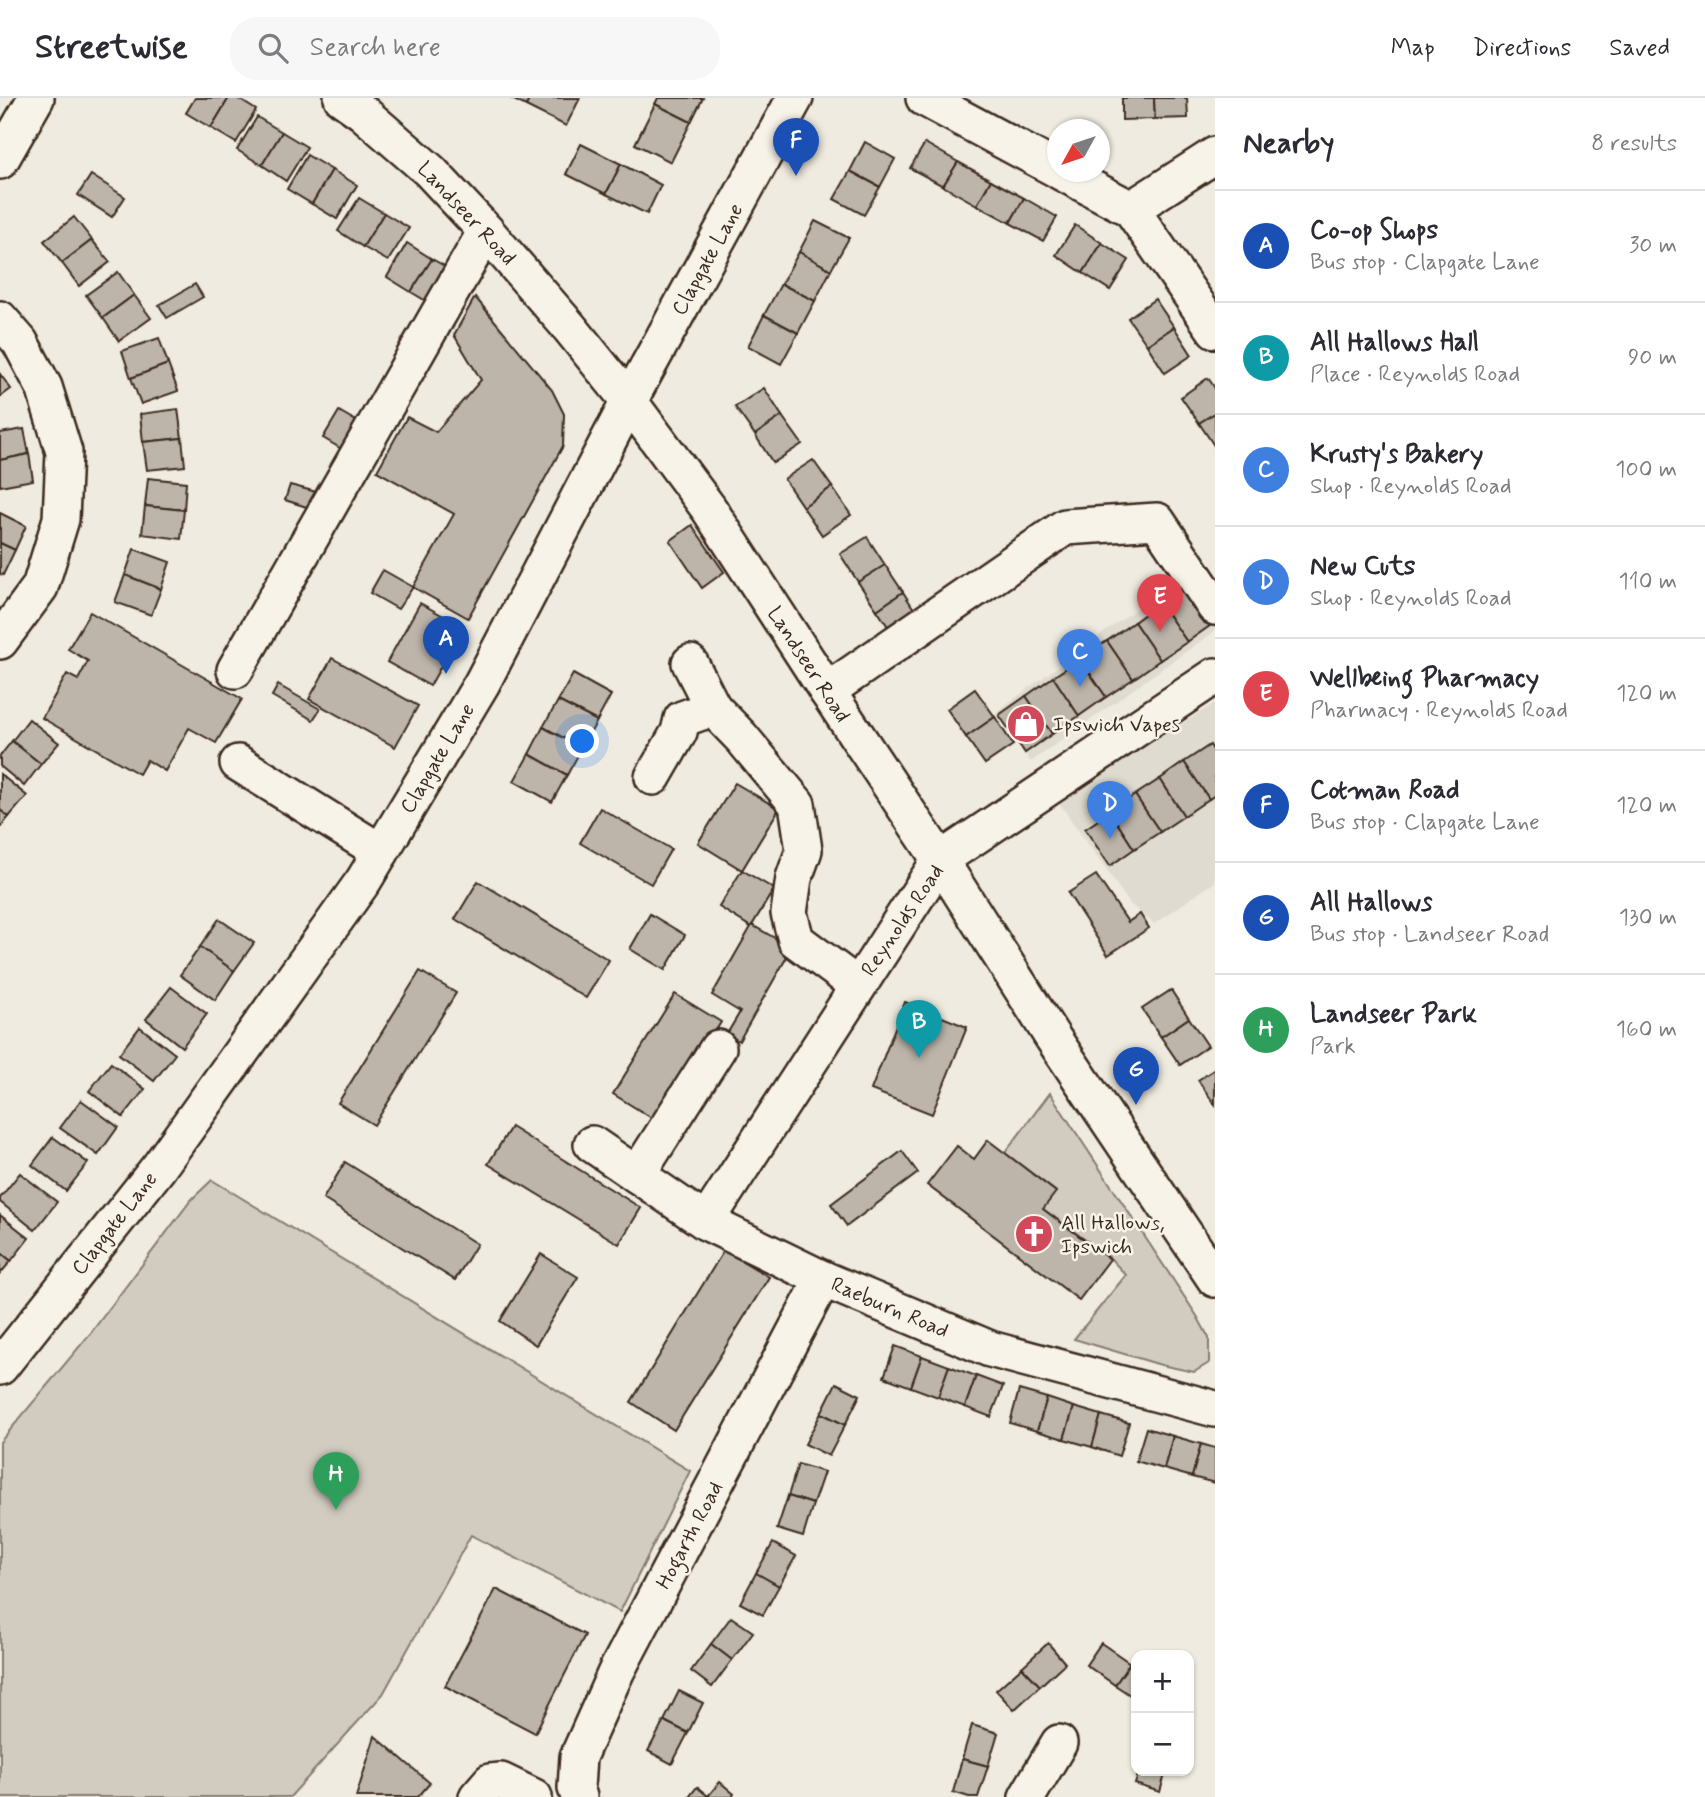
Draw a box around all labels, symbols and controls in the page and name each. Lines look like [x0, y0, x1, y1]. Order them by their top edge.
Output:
search box [230, 17, 720, 80]
text: Streetwise [35, 26, 188, 70]
icon: search [254, 29, 292, 67]
text: Search here [310, 31, 441, 65]
text: Map [1391, 33, 1435, 64]
text: Directions [1473, 33, 1571, 64]
text: Saved [1609, 33, 1670, 64]
pin: F [773, 118, 819, 176]
north arrow [1047, 119, 1110, 182]
text: Nearby [1243, 124, 1334, 163]
text: 8 results [1591, 129, 1677, 159]
street label: Landseer Road [411, 156, 522, 272]
street label: Clapgate Lane [666, 198, 750, 321]
text: Co-op Shops [1310, 214, 1438, 248]
text: A [1258, 231, 1274, 261]
text: 30 m [1629, 231, 1677, 261]
text: Bus stop · Clapgate Lane [1310, 248, 1540, 278]
text: All Hallows Hall [1310, 326, 1479, 360]
text: B [1259, 343, 1273, 373]
text: 90 m [1628, 343, 1677, 373]
text: Place · Reynolds Road [1310, 360, 1520, 390]
text: Krusty's Bakery [1310, 438, 1483, 472]
text: C [1258, 455, 1274, 485]
text: 100 m [1615, 455, 1677, 485]
text: Shop · Reynolds Road [1310, 472, 1512, 502]
text: New Cuts [1310, 550, 1415, 584]
text: D [1258, 567, 1274, 597]
text: 110 m [1618, 567, 1677, 597]
pin: E [1137, 574, 1183, 632]
text: Shop · Reynolds Road [1310, 584, 1512, 614]
street label: Landseer Road [760, 601, 856, 728]
pin: A [423, 616, 469, 674]
pin: C [1057, 629, 1103, 687]
text: Wellbeing Pharmacy [1310, 662, 1539, 696]
text: E [1259, 679, 1273, 709]
text: 120 m [1616, 679, 1677, 709]
text: Pharmacy · Reynolds Road [1310, 696, 1568, 726]
street label: Clapgate Lane [394, 698, 482, 819]
shop icon: Ipswich Vapes [1005, 703, 1047, 745]
place label: Ipswich Vapes [1053, 711, 1180, 739]
your location [565, 724, 599, 758]
text: Cotman Road [1310, 774, 1460, 808]
pin: D [1087, 781, 1133, 839]
text: F [1260, 791, 1272, 821]
text: 120 m [1616, 791, 1677, 821]
text: Bus stop · Clapgate Lane [1310, 808, 1540, 838]
street label: Reynolds Road [855, 859, 951, 982]
text: All Hallows [1310, 886, 1433, 920]
text: G [1258, 903, 1274, 933]
text: 130 m [1619, 903, 1677, 933]
text: Bus stop · Landseer Road [1310, 920, 1549, 950]
text: Landseer Park [1310, 998, 1477, 1032]
pin: B [896, 1000, 942, 1058]
text: H [1258, 1015, 1274, 1045]
text: 160 m [1616, 1015, 1677, 1045]
text: Park [1310, 1032, 1356, 1062]
pin: G [1113, 1047, 1159, 1105]
street label: Clapgate Lane [66, 1166, 164, 1281]
place label: All Hallows, Ipswich [1061, 1209, 1165, 1261]
church icon: All Hallows, Ipswich [1013, 1213, 1055, 1255]
street label: Raeburn Road [827, 1271, 953, 1345]
pin: H [313, 1452, 359, 1510]
street label: Hogarth Road [650, 1477, 732, 1595]
map controls [1131, 1650, 1194, 1776]
button: + [1131, 1650, 1194, 1713]
button: − [1131, 1713, 1194, 1776]

